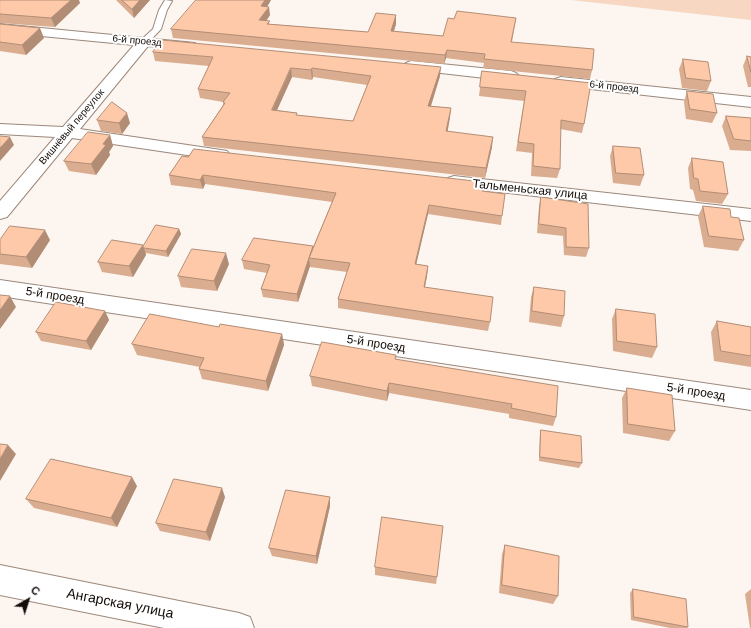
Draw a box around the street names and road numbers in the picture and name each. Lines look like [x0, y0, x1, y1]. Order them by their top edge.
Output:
street label: 6-й проезд [112, 33, 162, 49]
street label: 6-й проезд [589, 78, 639, 96]
street label: Вишнёвый переулок [37, 87, 107, 167]
street label: Тальменьская улица [472, 177, 588, 203]
street label: 5-й проезд [25, 284, 85, 308]
street label: 5-й проезд [346, 332, 406, 356]
street label: 5-й проезд [666, 380, 726, 404]
street label: Ангарская улица [65, 585, 175, 623]

